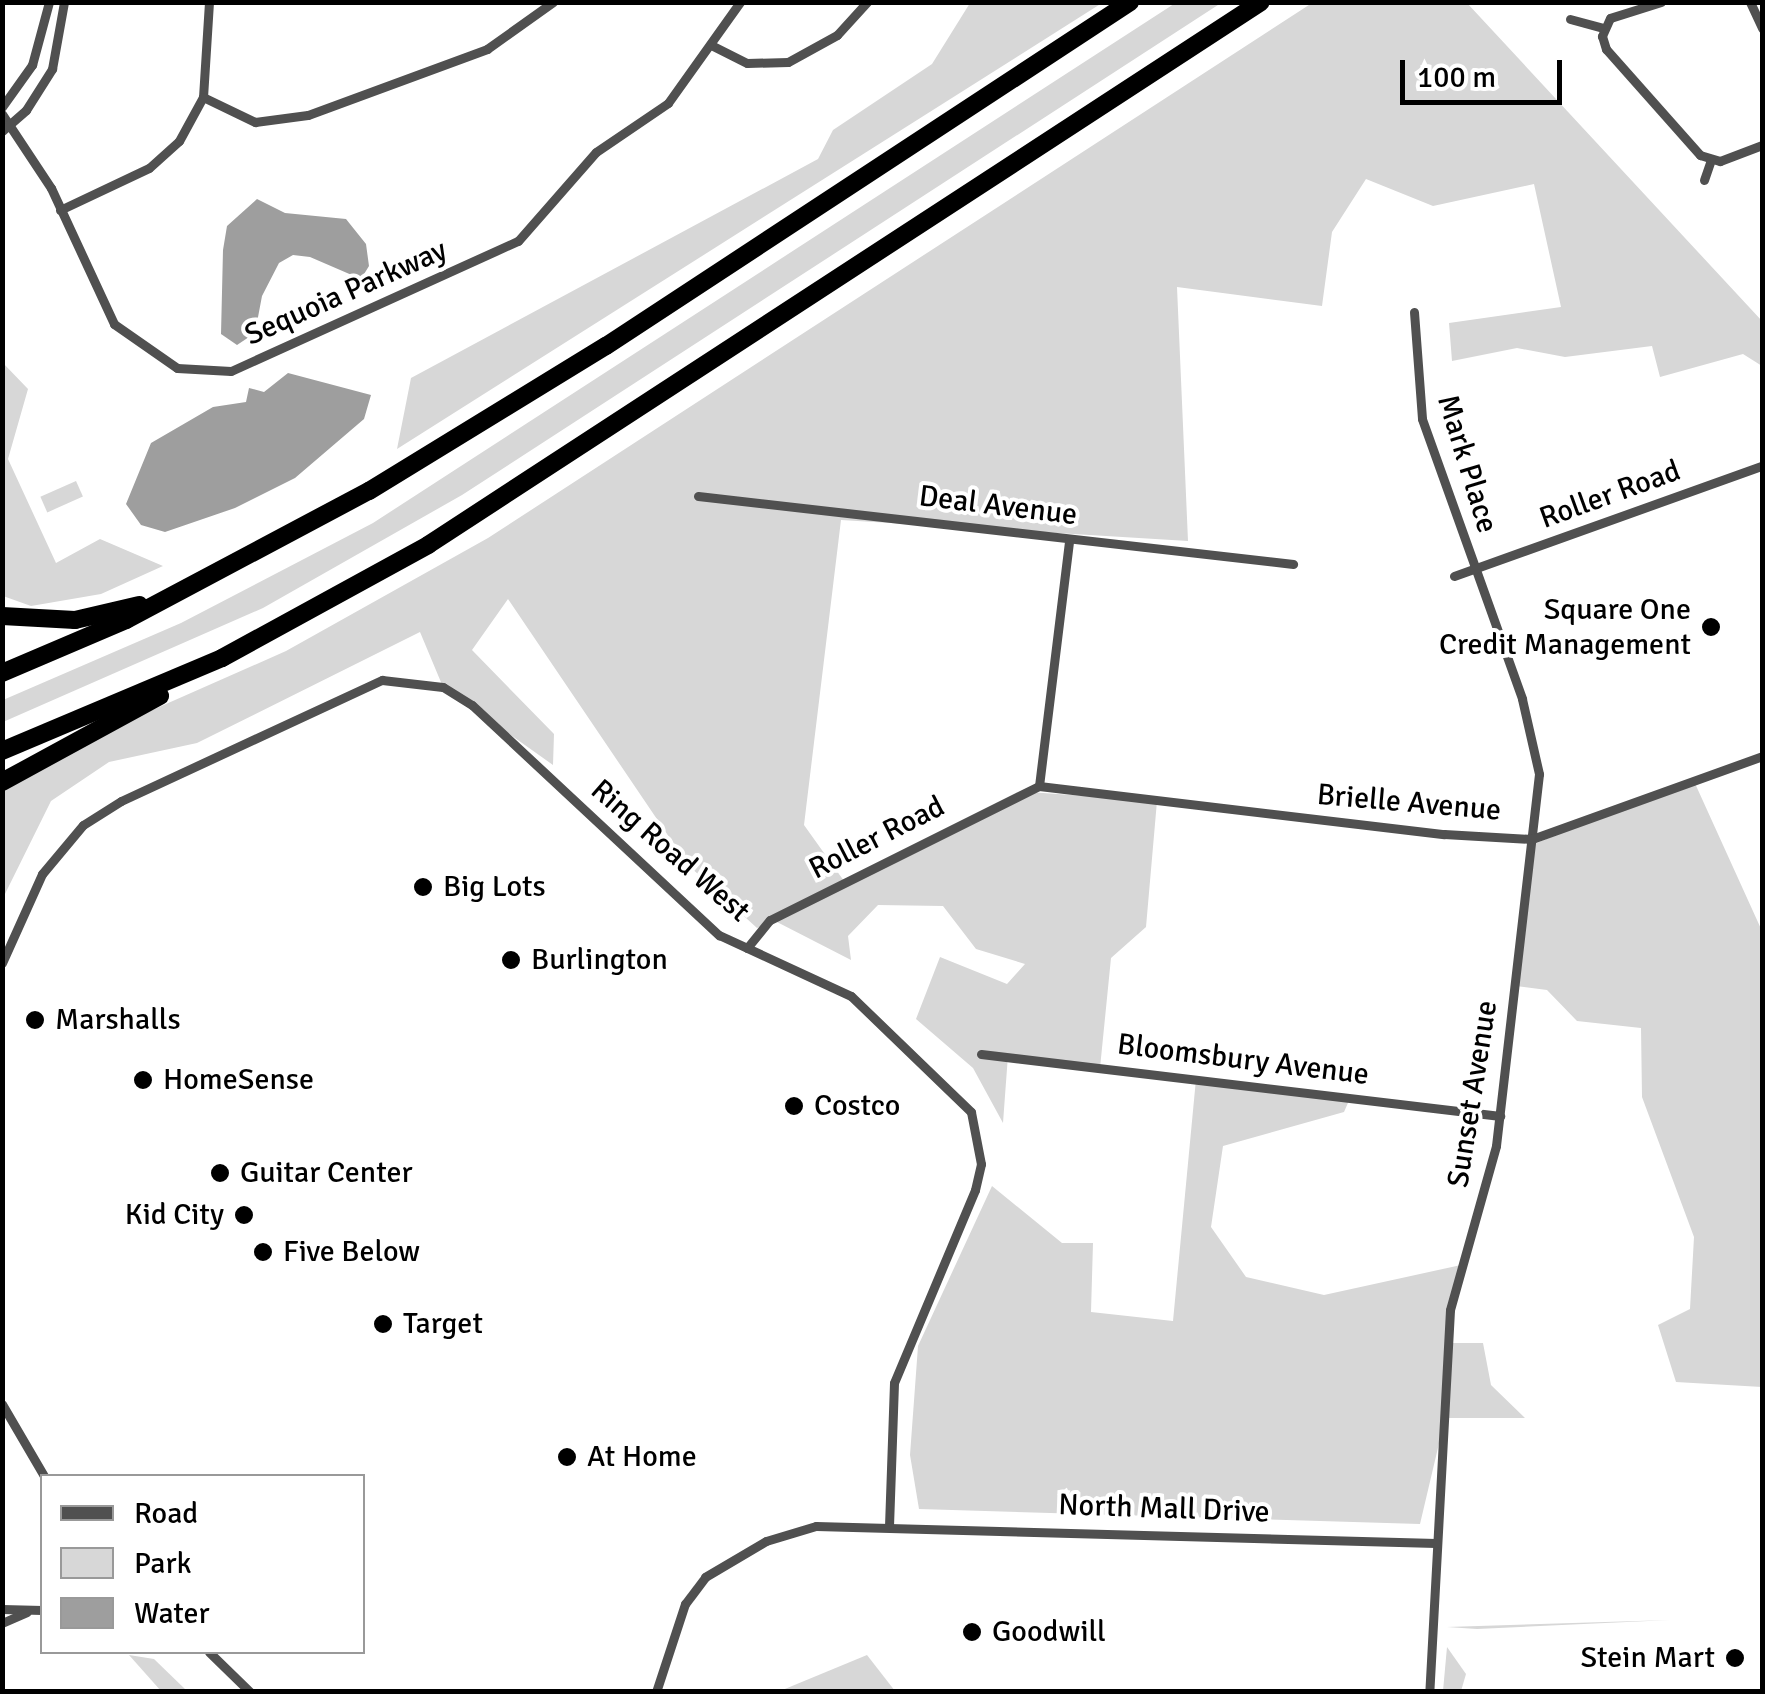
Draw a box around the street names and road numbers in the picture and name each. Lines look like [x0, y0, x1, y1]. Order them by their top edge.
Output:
street label: Sequoia Parkway [239, 232, 453, 354]
street label: Mark Place [1429, 391, 1505, 537]
street label: Roller Road [1535, 453, 1685, 537]
street label: Deal Avenue [917, 478, 1079, 534]
street label: Ring Road West [583, 772, 757, 930]
street label: Brielle Avenue [1315, 777, 1503, 829]
street label: Roller Road [803, 789, 951, 887]
street label: Sunset Avenue [1440, 998, 1506, 1190]
street label: Bloomsbury Avenue [1115, 1027, 1371, 1093]
street label: North Mall Drive [1058, 1487, 1270, 1531]

